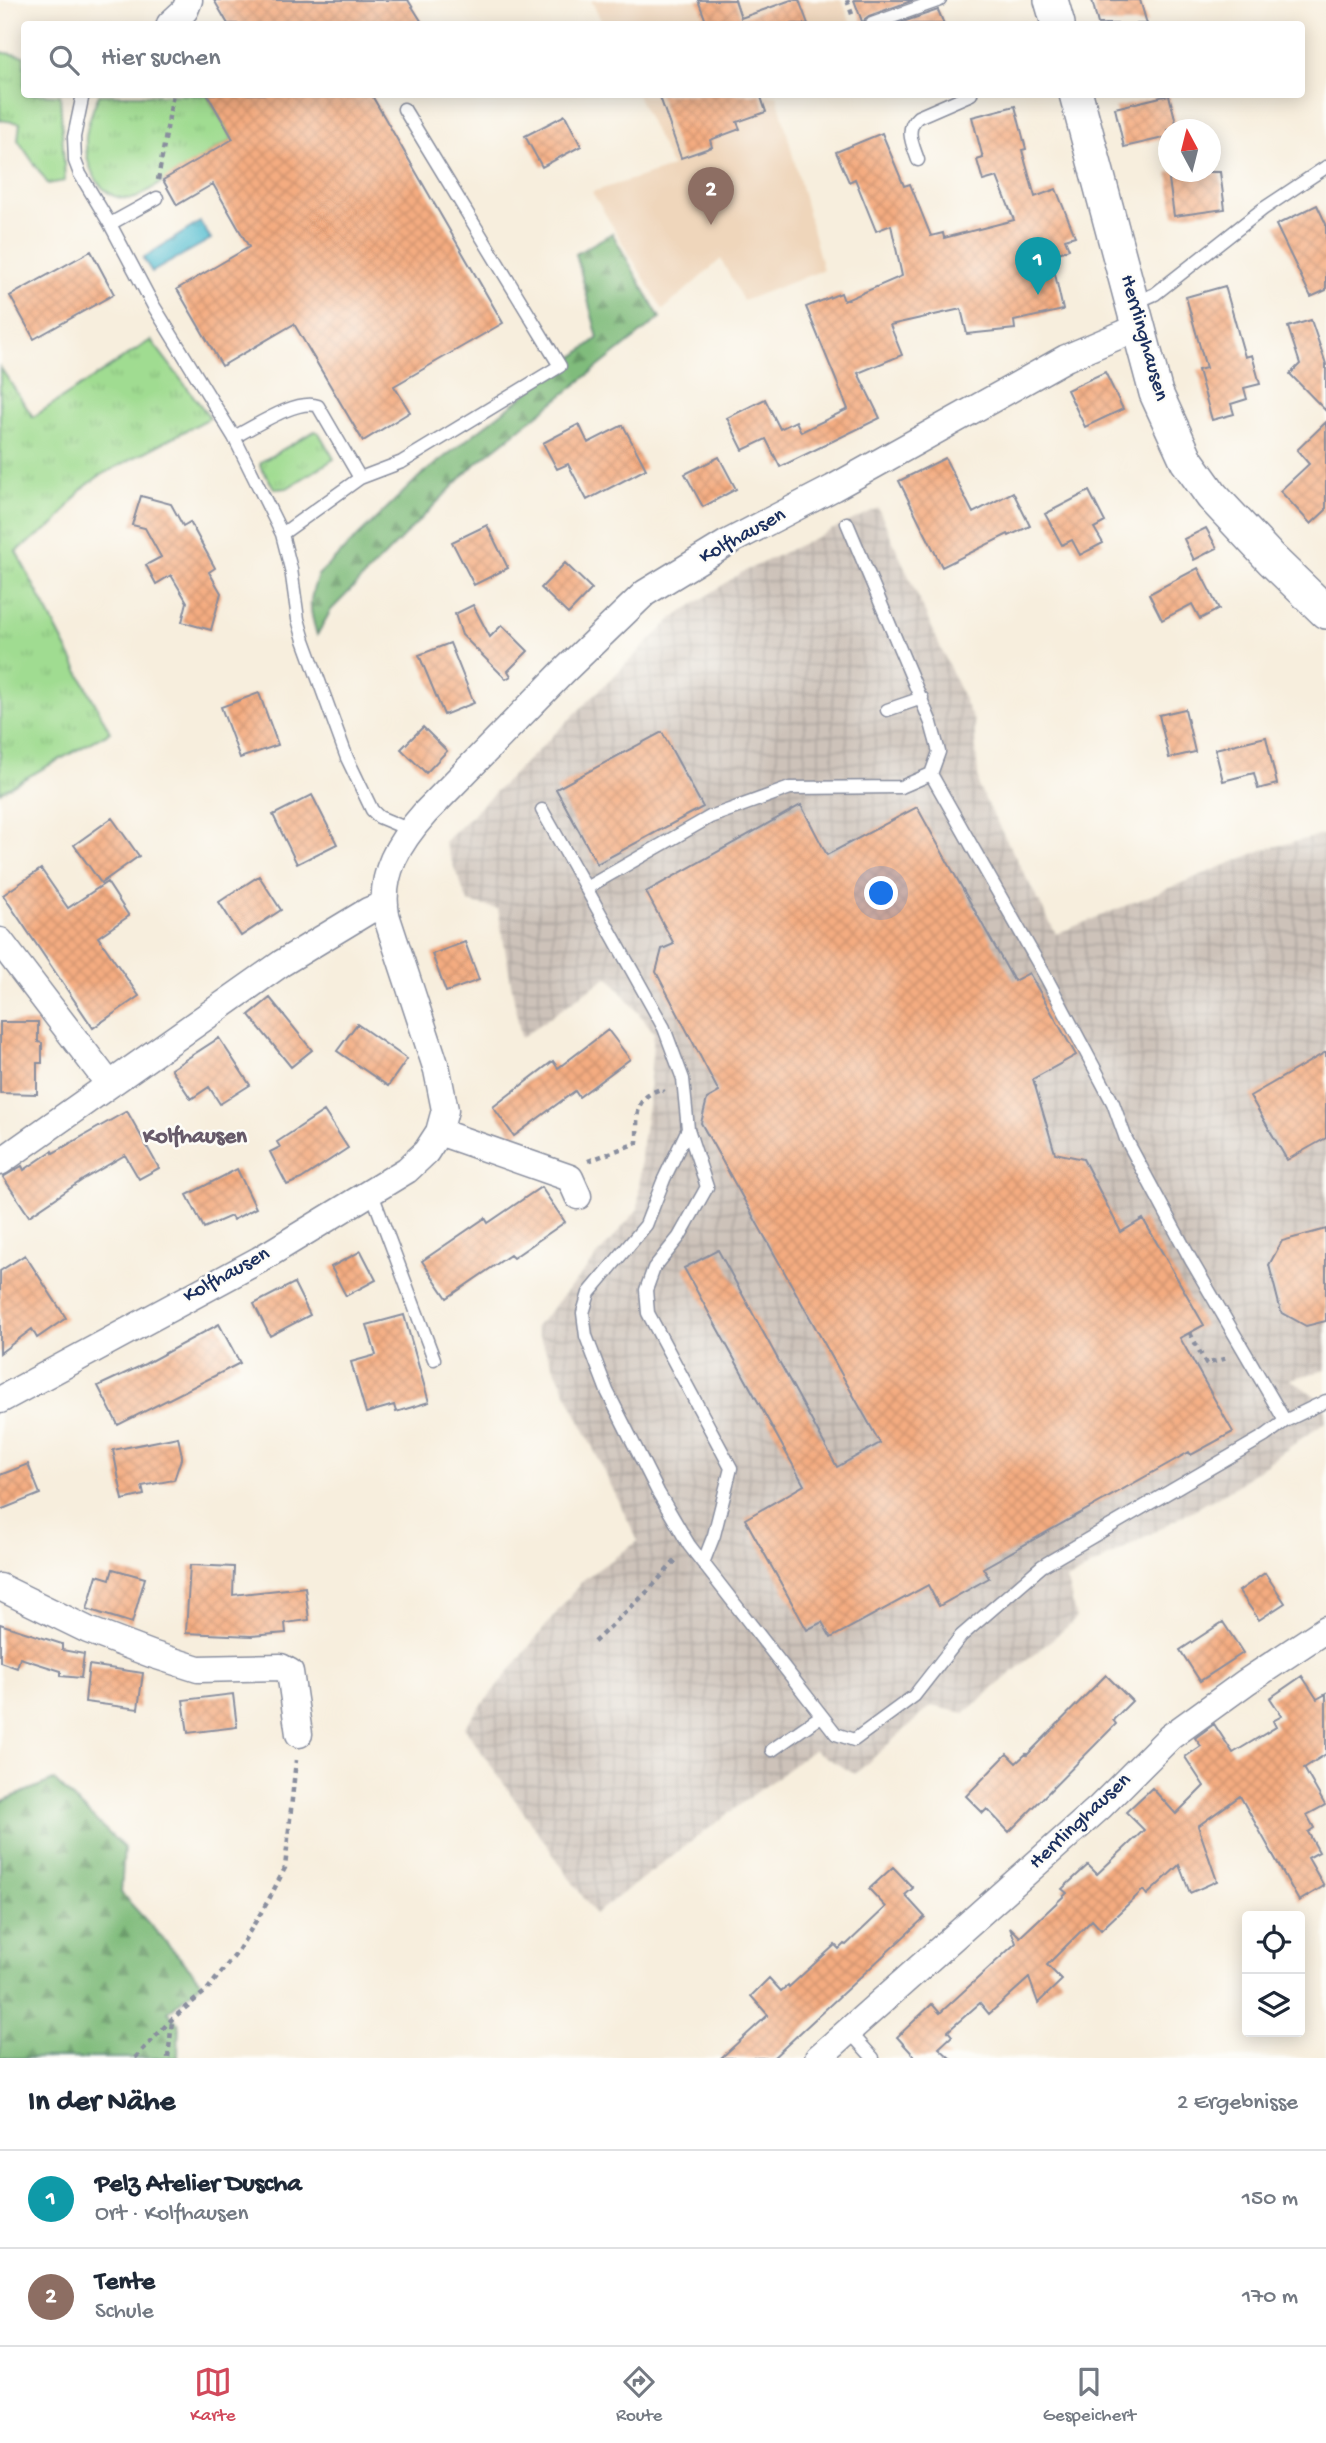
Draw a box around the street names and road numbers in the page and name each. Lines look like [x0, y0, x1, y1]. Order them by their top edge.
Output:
street label: Herrlinghausen [1113, 272, 1173, 404]
street label: Kolfhausen [695, 503, 791, 571]
street label: Kolfhausen [179, 1242, 275, 1310]
street label: Herrlinghausen [1025, 1768, 1137, 1876]

